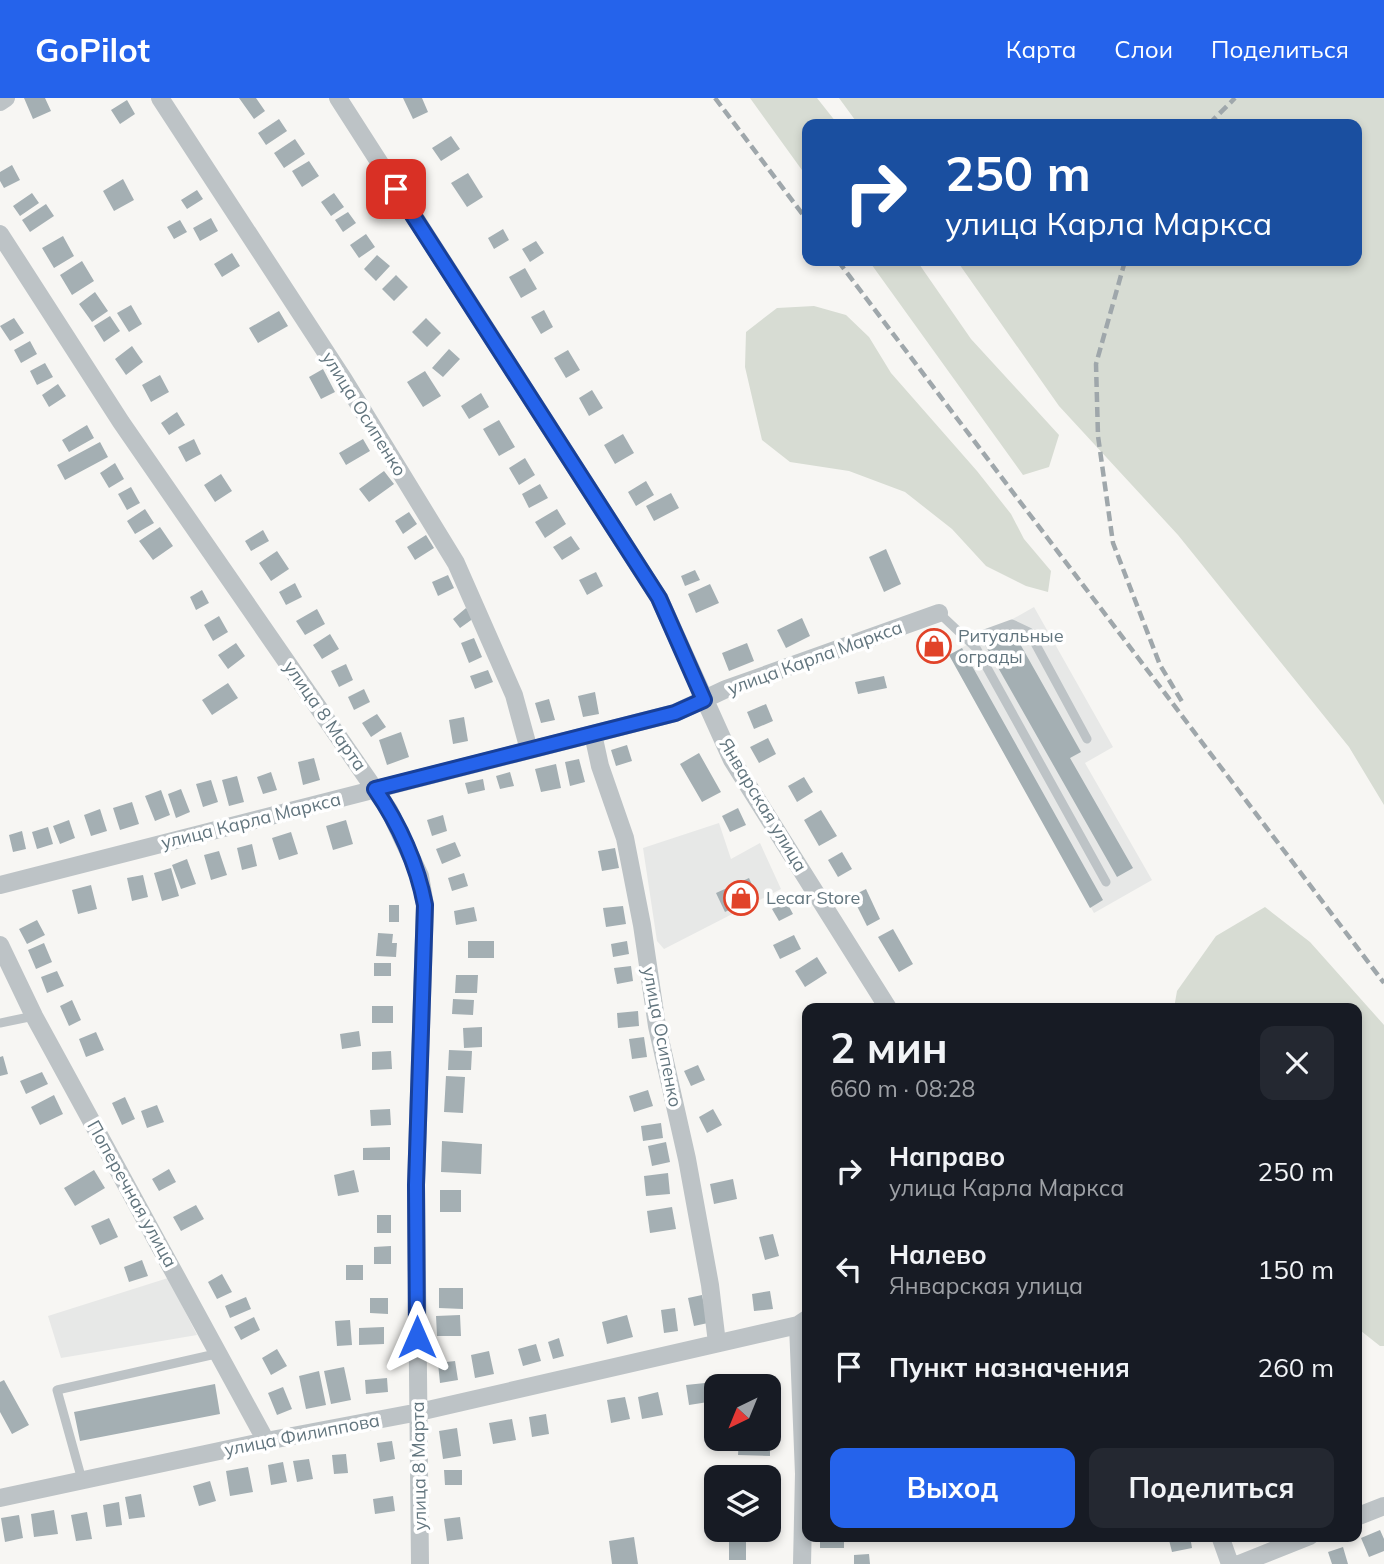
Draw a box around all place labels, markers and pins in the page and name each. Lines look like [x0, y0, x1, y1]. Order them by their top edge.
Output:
pin [366, 159, 426, 219]
place label: Ритуальные ограды [958, 624, 1064, 668]
shop icon: Ритуальные ограды [915, 627, 953, 665]
shop icon: Lecar Store [722, 879, 760, 917]
place label: Lecar Store [766, 886, 860, 909]

